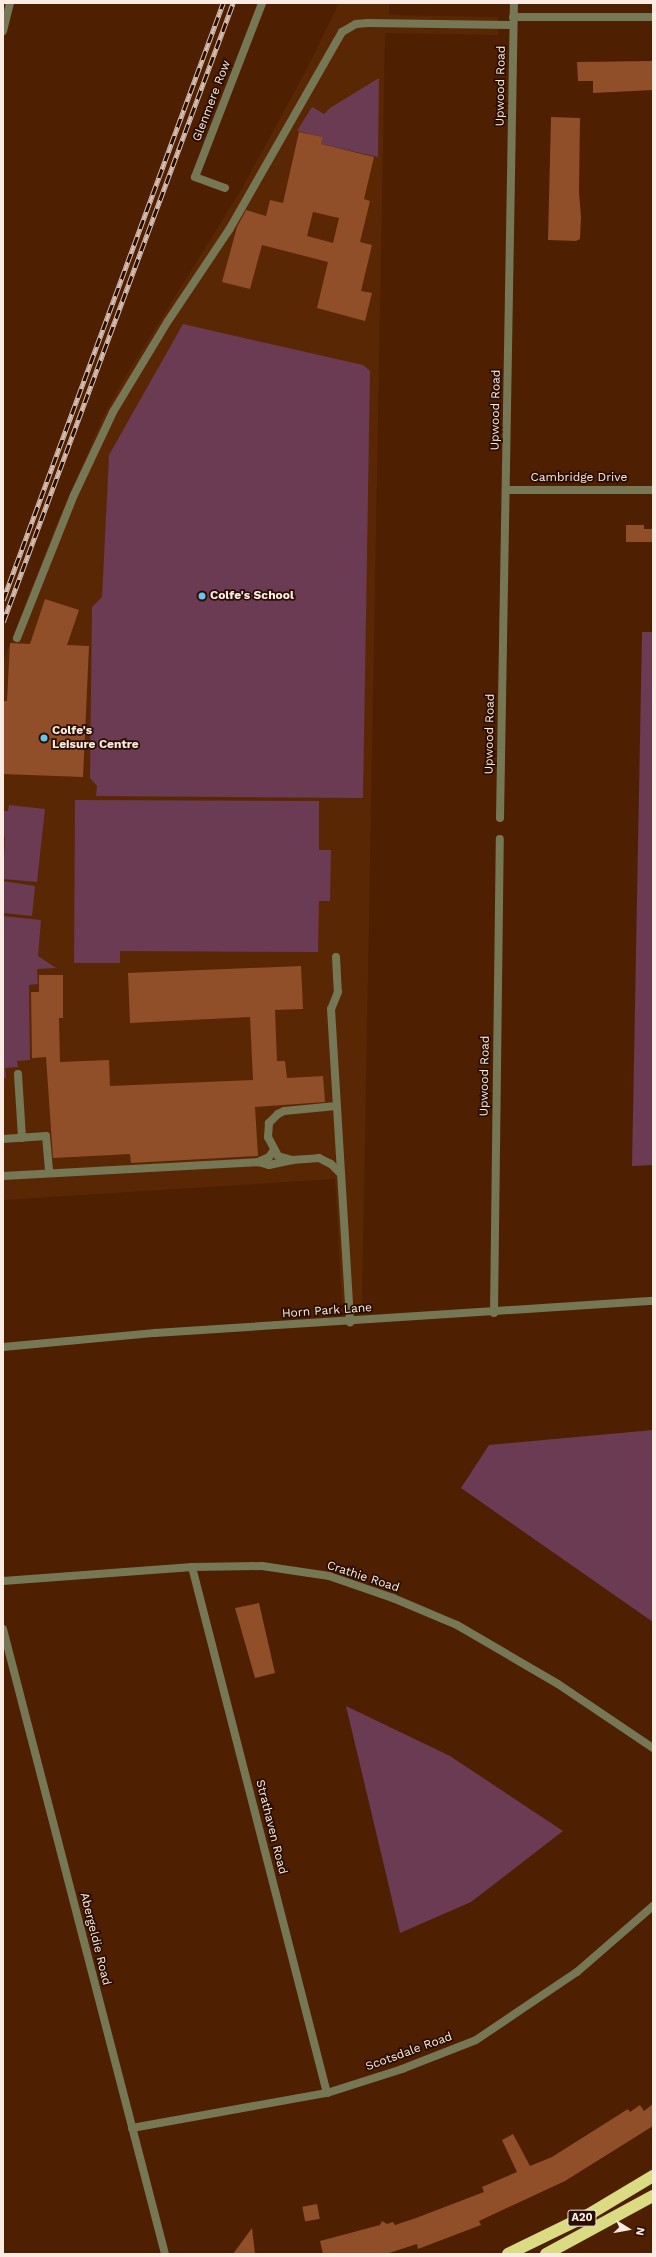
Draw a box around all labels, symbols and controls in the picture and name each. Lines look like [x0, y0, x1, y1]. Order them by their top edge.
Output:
street label: Upwood Road [493, 45, 509, 127]
street label: Glenmere Row [190, 58, 234, 144]
street label: Upwood Road [488, 369, 504, 451]
street label: Cambridge Drive [531, 471, 627, 485]
place label: Colfe's School [210, 589, 294, 603]
marker: Colfe's School [197, 591, 207, 601]
street label: Upwood Road [482, 693, 498, 775]
place label: Colfe's Leisure Centre [52, 724, 139, 752]
marker: Colfe's Leisure Centre [39, 733, 49, 743]
street label: Upwood Road [477, 1035, 493, 1117]
street label: Horn Park Lane [281, 1301, 373, 1321]
street label: Crathie Road [325, 1558, 401, 1596]
street label: Strathaven Road [252, 1778, 290, 1876]
street label: Abergeldie Road [77, 1891, 113, 1987]
street label: Scotsdale Road [364, 2030, 454, 2074]
road number: A20 [567, 2209, 597, 2227]
north arrow [608, 2209, 648, 2249]
text: N [633, 2226, 647, 2237]

